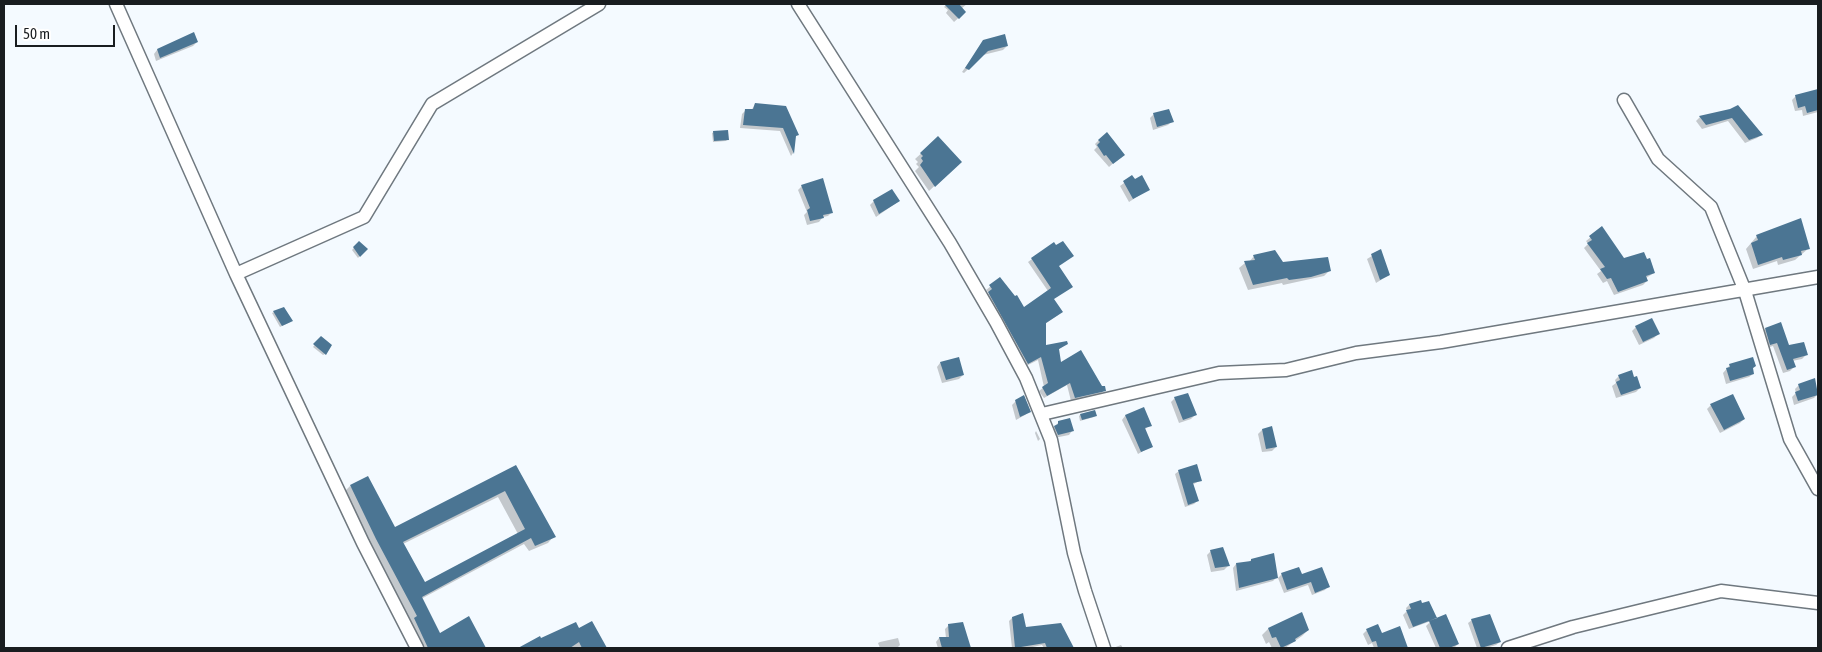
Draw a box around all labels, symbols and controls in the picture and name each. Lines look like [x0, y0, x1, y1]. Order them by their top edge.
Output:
scale bar [18, 15, 118, 47]
text: 50 m [23, 25, 50, 42]

